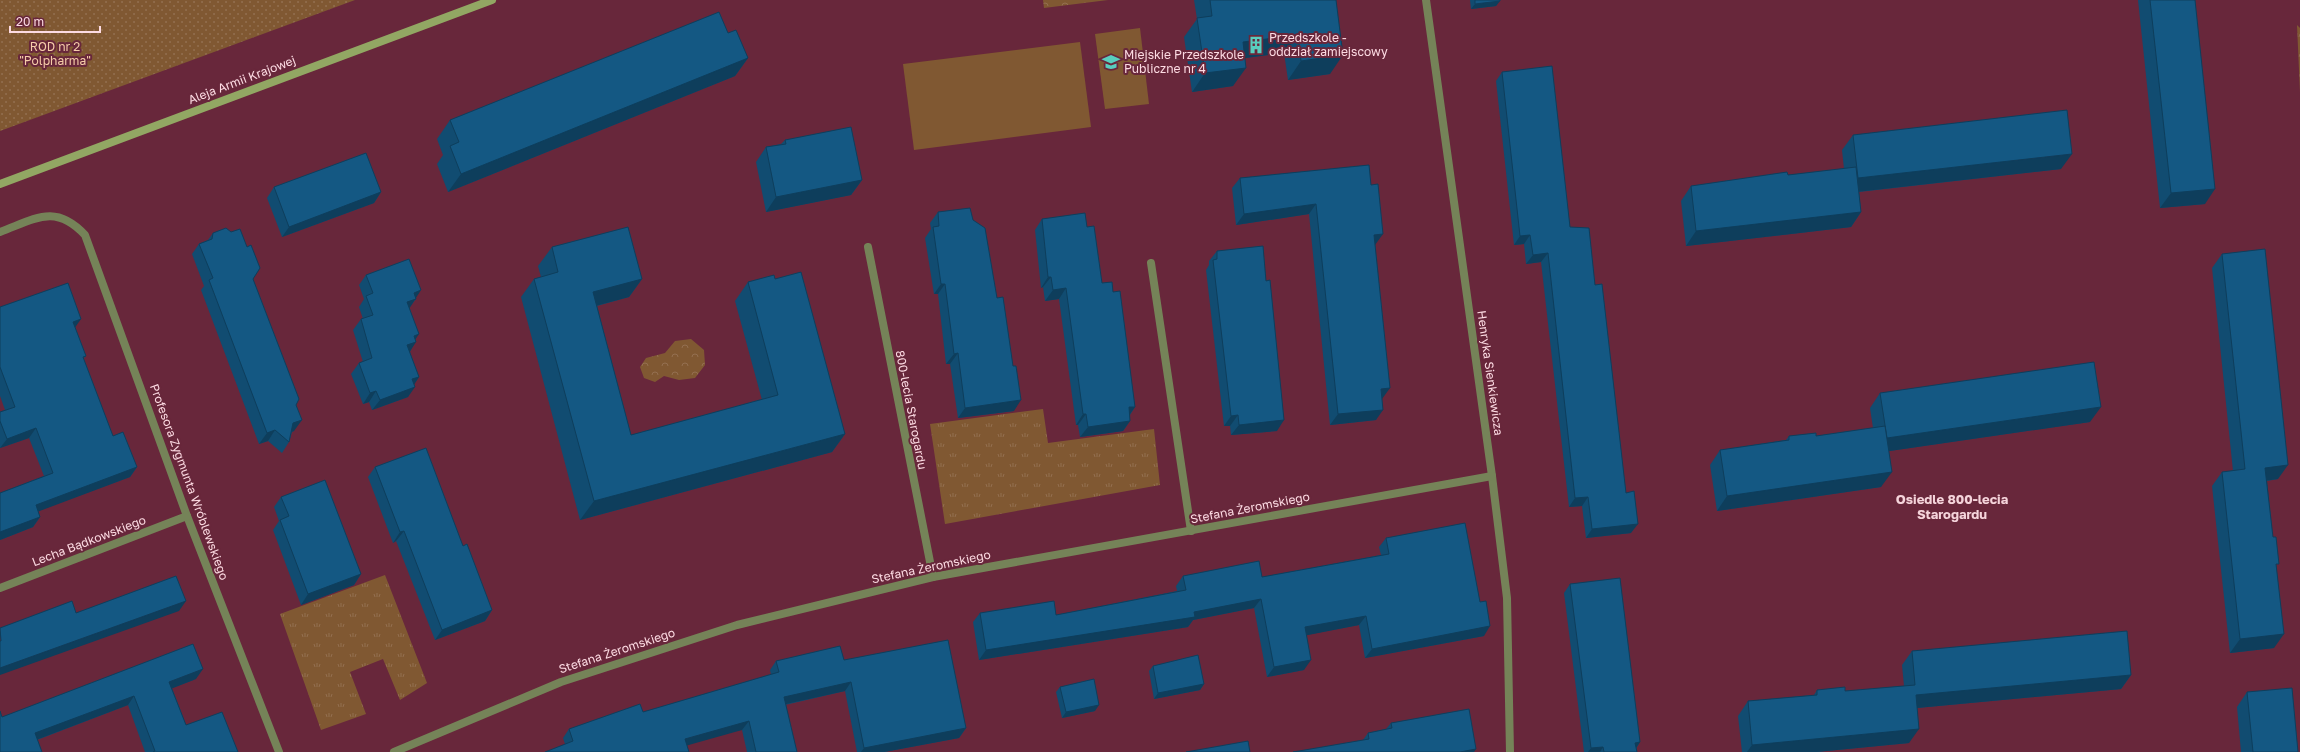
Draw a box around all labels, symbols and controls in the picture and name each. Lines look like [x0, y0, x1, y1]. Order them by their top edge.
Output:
scale bar [10, 8, 100, 34]
text: 20 m [16, 14, 44, 29]
place label: Przedszkole - oddział zamiejscowy [1269, 30, 1388, 59]
building icon: Przedszkole - oddział zamiejscowy [1246, 35, 1266, 55]
park label: ROD nr 2 "Polpharma" [19, 39, 91, 68]
place label: Miejskie Przedszkole Publiczne nr 4 [1124, 47, 1244, 76]
street label: Aleja Armii Krajowej [186, 52, 298, 107]
school or university icon: Miejskie Przedszkole Publiczne nr 4 [1101, 52, 1121, 72]
street label: Henryka Sienkiewicza [1474, 309, 1507, 436]
street label: 800-lecia Starogardu [893, 349, 930, 471]
street label: Profesora Zygmunta Wróblewskiego [147, 382, 232, 582]
street label: Stefana Żeromskiego [1189, 489, 1311, 526]
district label: Osiedle 800-lecia Starogardu [1896, 491, 2009, 522]
street label: Lecha Bądkowskiego [30, 512, 148, 569]
street label: Stefana Żeromskiego [870, 547, 992, 586]
street label: Stefana Żeromskiego [557, 625, 677, 676]

